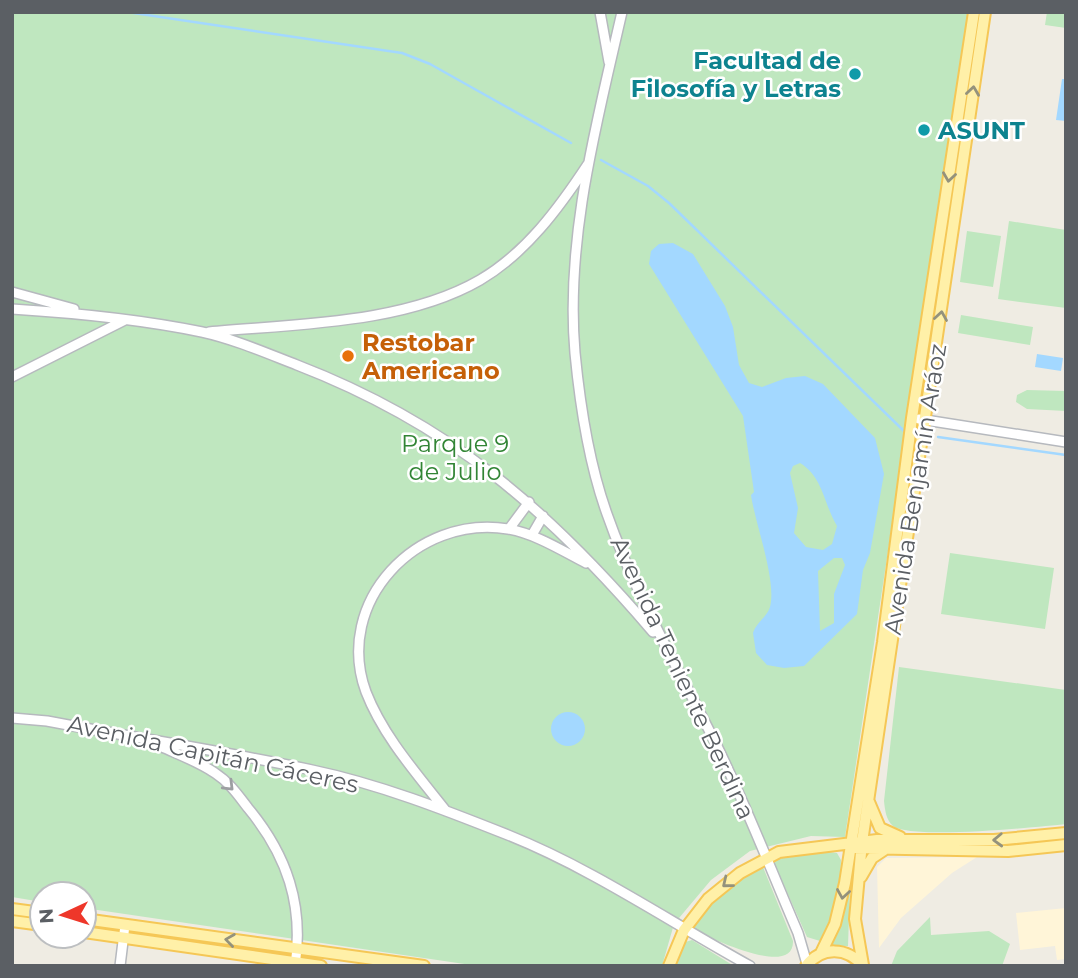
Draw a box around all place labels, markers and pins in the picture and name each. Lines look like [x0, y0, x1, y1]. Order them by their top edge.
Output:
place label: Facultad de Filosofía y Letras [631, 46, 841, 103]
marker: Facultad de Filosofía y Letras [847, 66, 863, 82]
place label: ASUNT [937, 116, 1025, 145]
marker: ASUNT [916, 122, 932, 138]
place label: Restobar Americano [361, 328, 500, 385]
marker: Restobar Americano [340, 348, 356, 364]

